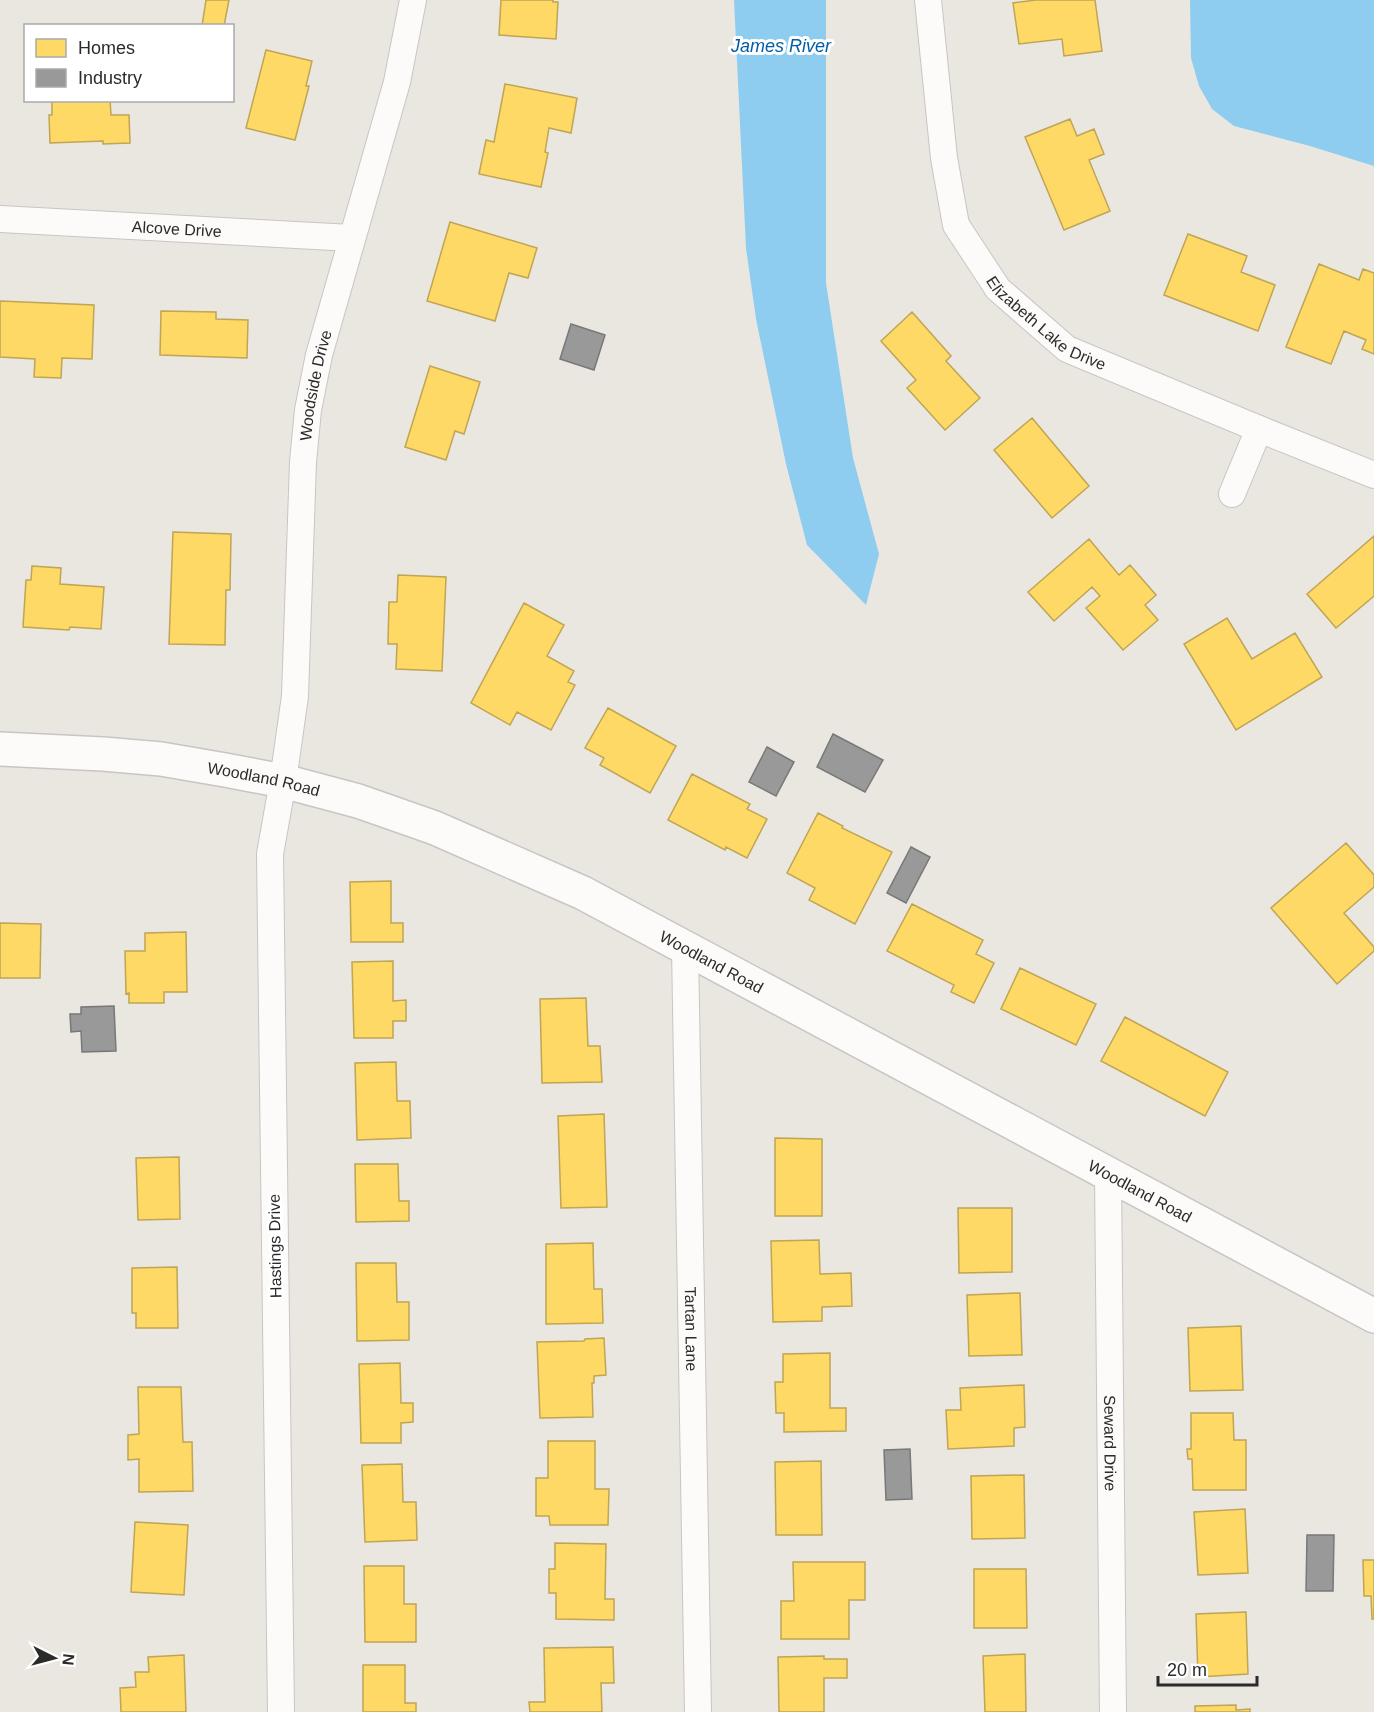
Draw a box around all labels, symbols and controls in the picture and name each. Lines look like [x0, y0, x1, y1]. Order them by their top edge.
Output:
legend [24, 24, 234, 102]
water label: James River [730, 36, 832, 56]
text: Homes [78, 38, 135, 58]
text: Industry [78, 68, 142, 88]
street label: Alcove Drive [131, 218, 222, 239]
street label: Elizabeth Lake Drive [983, 273, 1109, 373]
street label: Woodside Drive [297, 328, 334, 441]
street label: Woodland Road [206, 759, 322, 799]
street label: Woodland Road [657, 927, 766, 996]
street label: Woodland Road [1086, 1156, 1195, 1225]
street label: Hastings Drive [266, 1194, 284, 1298]
street label: Tartan Lane [682, 1287, 701, 1371]
street label: Seward Drive [1102, 1395, 1119, 1491]
north arrow [24, 1628, 84, 1688]
scale bar [1158, 1649, 1257, 1687]
text: N [59, 1653, 77, 1666]
text: 20 m [1167, 1660, 1207, 1680]

